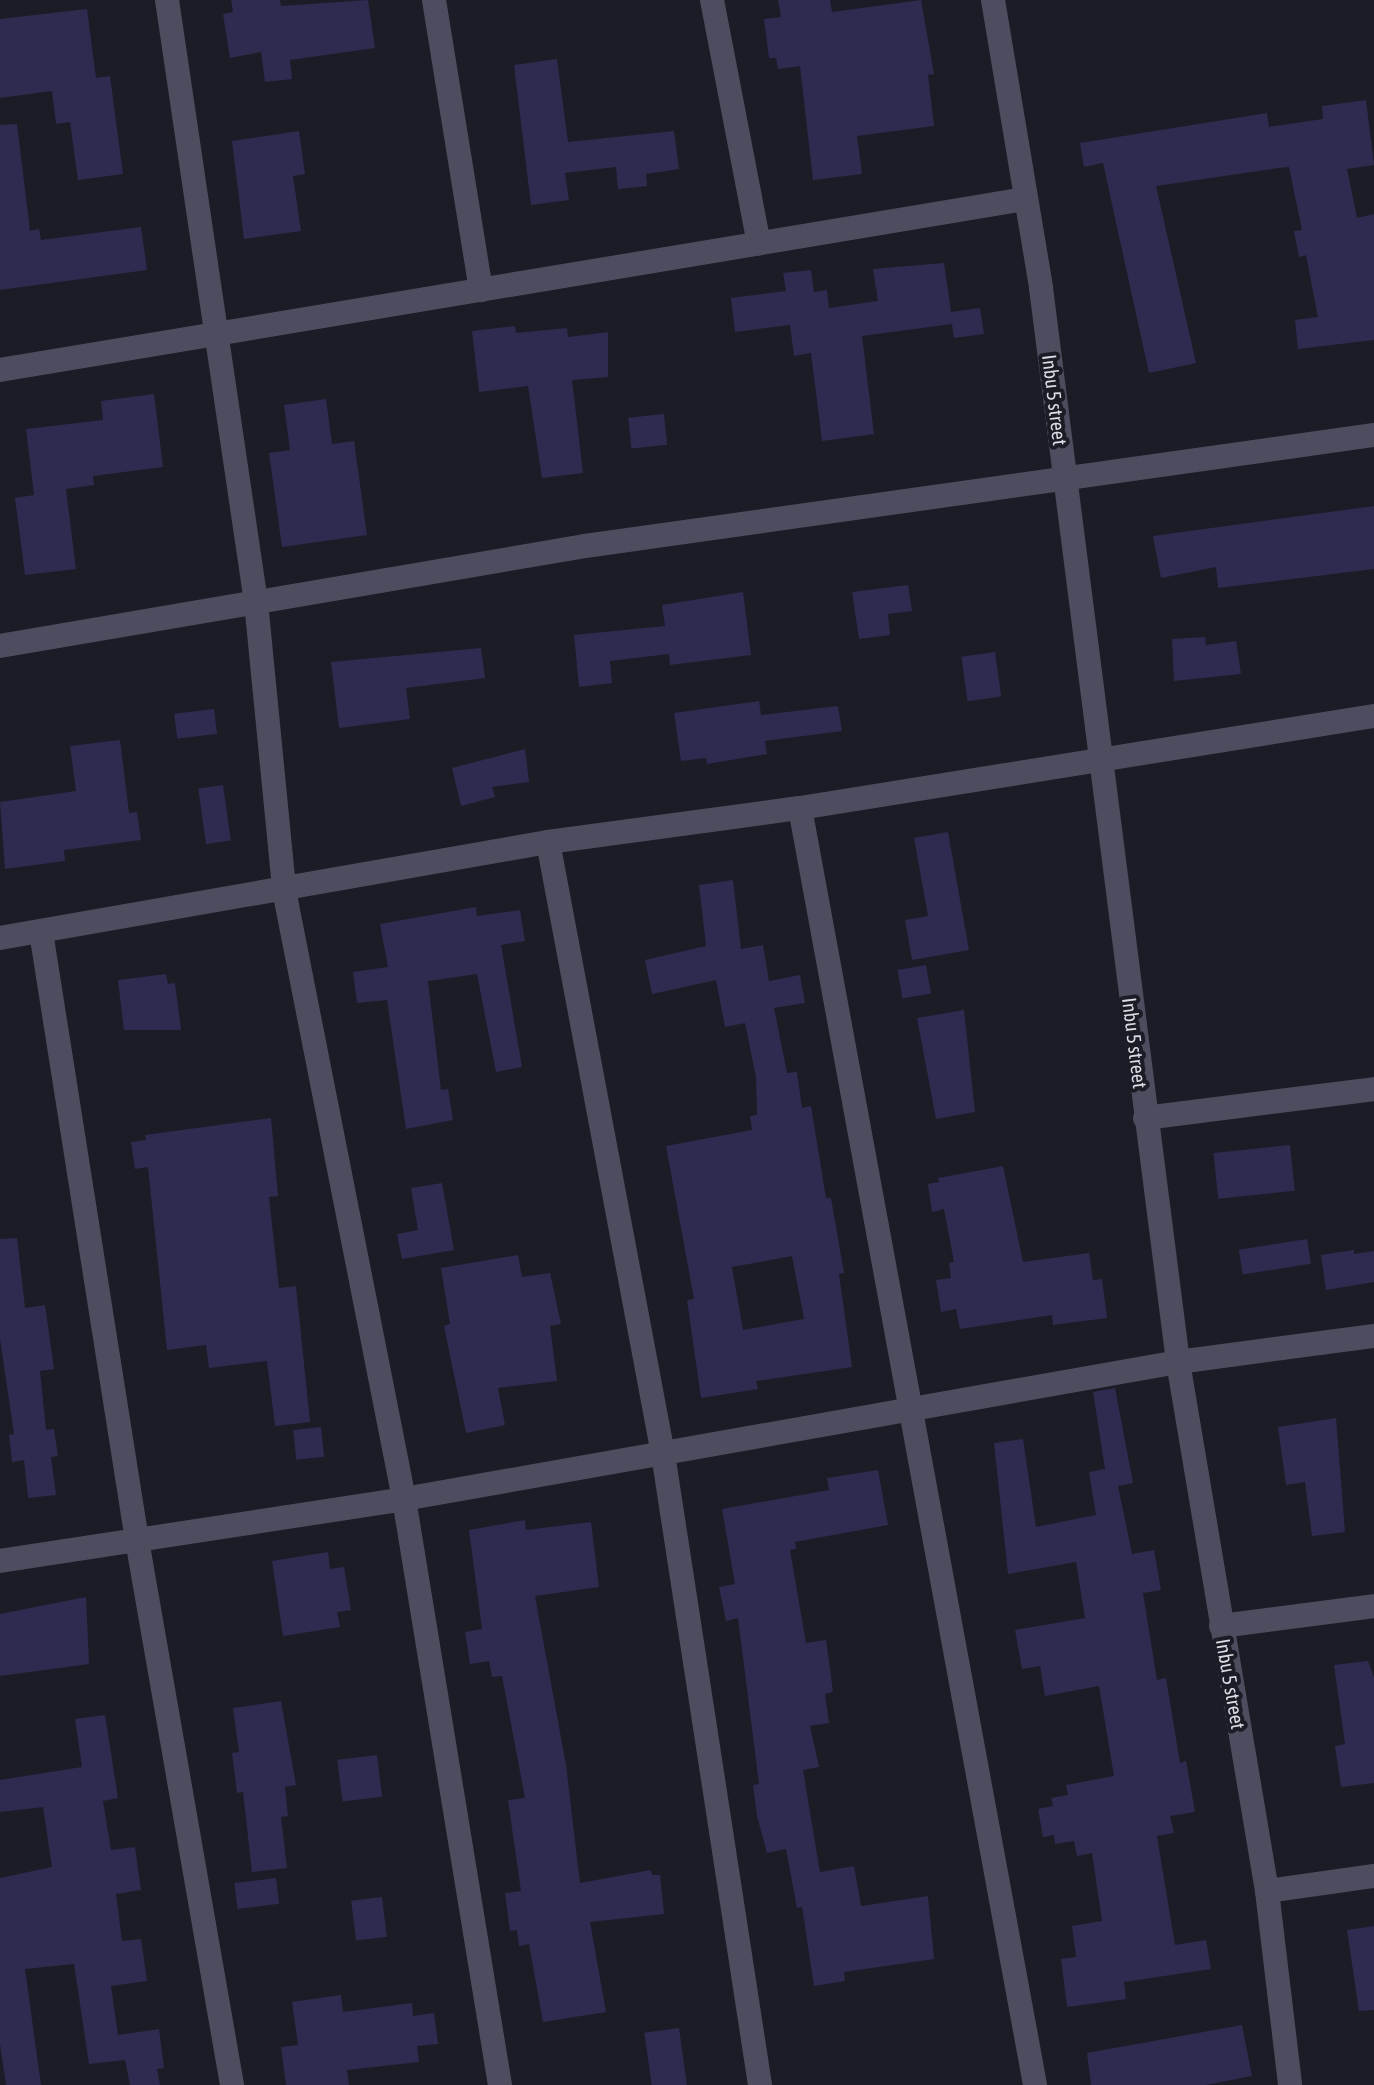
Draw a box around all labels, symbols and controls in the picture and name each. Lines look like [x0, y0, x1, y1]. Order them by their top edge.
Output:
street label: Inbu 5 street [1038, 353, 1072, 447]
street label: Inbu 5 street [1118, 996, 1152, 1090]
street label: Inbu 5 street [1211, 1637, 1251, 1731]

